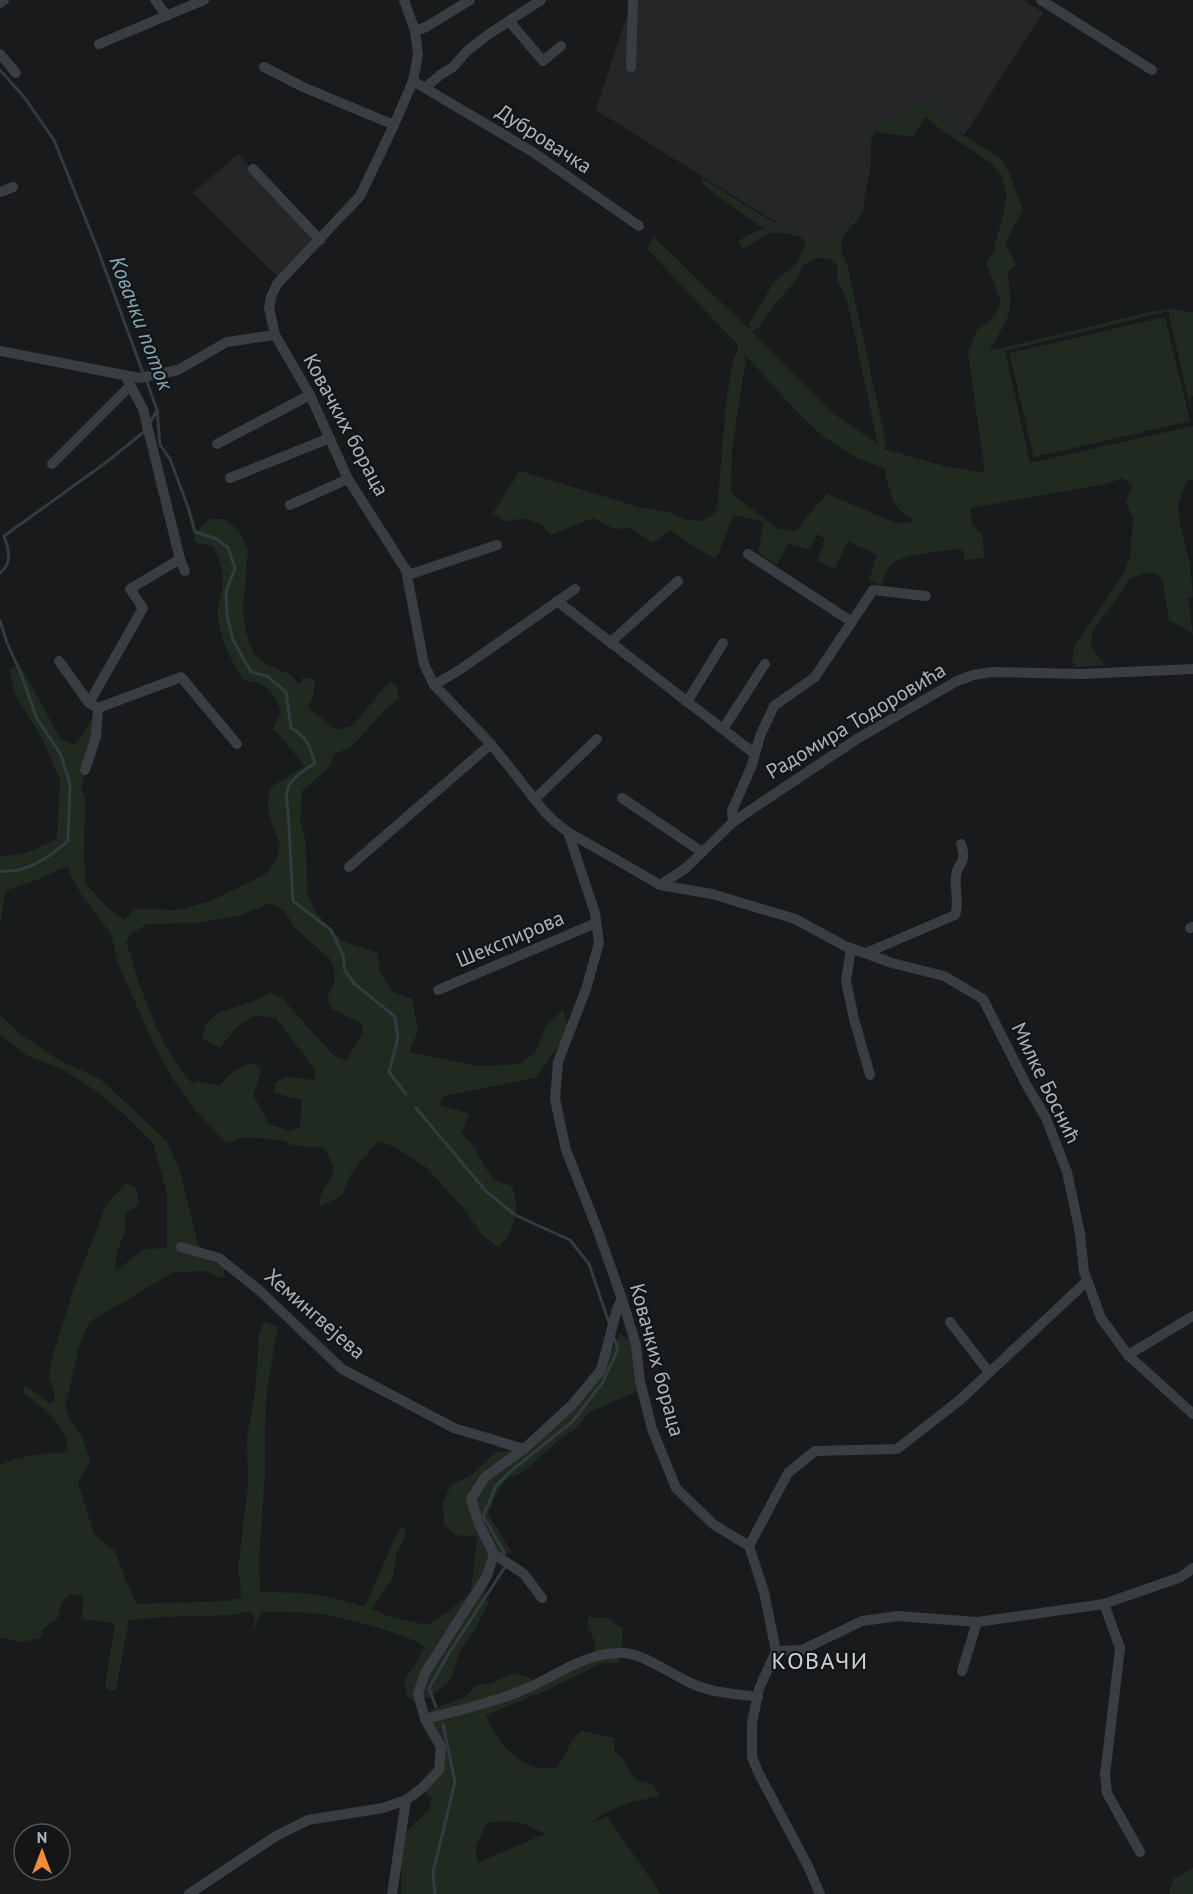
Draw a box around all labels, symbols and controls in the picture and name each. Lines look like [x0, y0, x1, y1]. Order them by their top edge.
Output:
street label: Дубровачка [491, 98, 597, 180]
water label: Ковачки поток [104, 252, 181, 395]
street label: Ковачких бораца [298, 349, 395, 501]
street label: Радомира Тодоровића [761, 656, 951, 785]
street label: Шекспирова [452, 904, 568, 973]
street label: Милке Боснић [1006, 1018, 1087, 1148]
street label: Хемингвејева [259, 1262, 371, 1365]
street label: Ковачких бораца [624, 1280, 691, 1439]
district label: КОВАЧИ [771, 1645, 869, 1676]
north arrow [12, 1822, 72, 1882]
text: N [37, 1827, 47, 1847]

